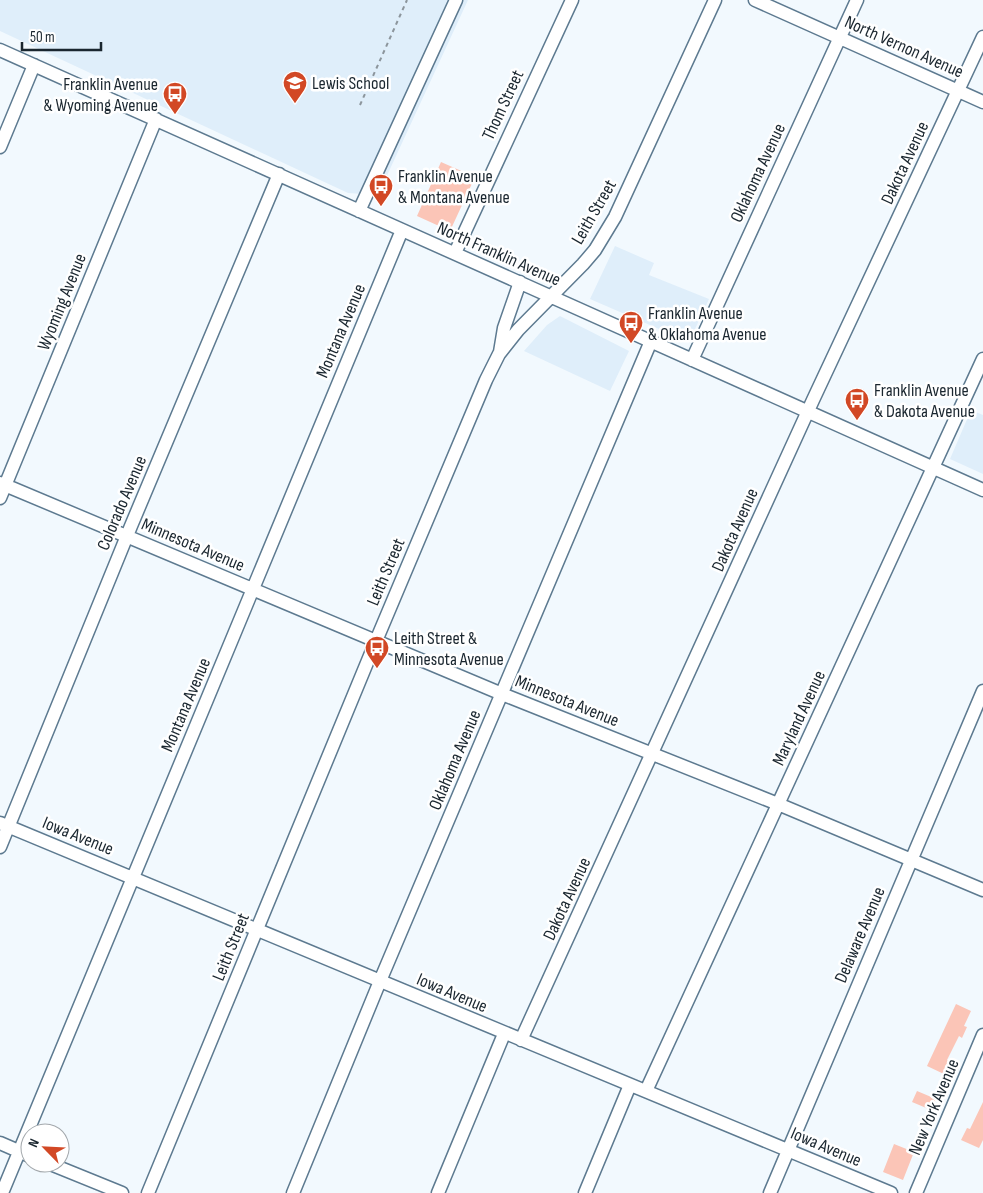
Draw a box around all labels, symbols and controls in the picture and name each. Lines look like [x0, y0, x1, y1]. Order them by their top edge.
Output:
street label: North Vernon Avenue [841, 11, 967, 83]
scale bar [22, 20, 101, 52]
text: 50 m [30, 28, 55, 47]
street label: Thom Street [478, 66, 529, 143]
school or university icon: Lewis School [282, 70, 308, 104]
place label: Lewis School [312, 73, 389, 94]
place label: Franklin Avenue & Wyoming Avenue [44, 74, 158, 116]
bus stop icon: Franklin Avenue & Wyoming Avenue [162, 81, 188, 115]
street label: Dakota Avenue [877, 118, 933, 208]
street label: Oklahoma Avenue [726, 120, 790, 226]
place label: Franklin Avenue & Montana Avenue [398, 166, 510, 208]
bus stop icon: Franklin Avenue & Montana Avenue [368, 173, 394, 207]
street label: Leith Street [567, 176, 621, 248]
street label: North Franklin Avenue [434, 217, 564, 291]
street label: Wyoming Avenue [33, 251, 91, 353]
street label: Montana Avenue [312, 281, 370, 381]
place label: Franklin Avenue & Oklahoma Avenue [648, 303, 767, 345]
bus stop icon: Franklin Avenue & Oklahoma Avenue [618, 310, 644, 344]
place label: Franklin Avenue & Dakota Avenue [874, 380, 975, 422]
bus stop icon: Franklin Avenue & Dakota Avenue [844, 387, 870, 421]
street label: Colorado Avenue [93, 453, 151, 553]
street label: Dakota Avenue [707, 485, 763, 575]
street label: Minnesota Avenue [138, 514, 248, 576]
street label: Leith Street [362, 535, 410, 609]
place label: Leith Street & Minnesota Avenue [394, 628, 504, 670]
bus stop icon: Leith Street & Minnesota Avenue [364, 635, 390, 669]
street label: Montana Avenue [157, 655, 215, 755]
street label: Maryland Avenue [768, 667, 830, 769]
street label: Minnesota Avenue [512, 671, 622, 731]
street label: Oklahoma Avenue [425, 707, 485, 813]
street label: Iowa Avenue [39, 812, 117, 860]
street label: Dakota Avenue [539, 854, 595, 944]
street label: Delaware Avenue [830, 884, 890, 986]
street label: Leith Street [208, 910, 254, 984]
street label: Iowa Avenue [414, 969, 490, 1017]
street label: New York Avenue [904, 1056, 964, 1158]
north arrow [20, 1123, 70, 1173]
street label: Iowa Avenue [788, 1123, 864, 1171]
text: N [24, 1136, 43, 1150]

